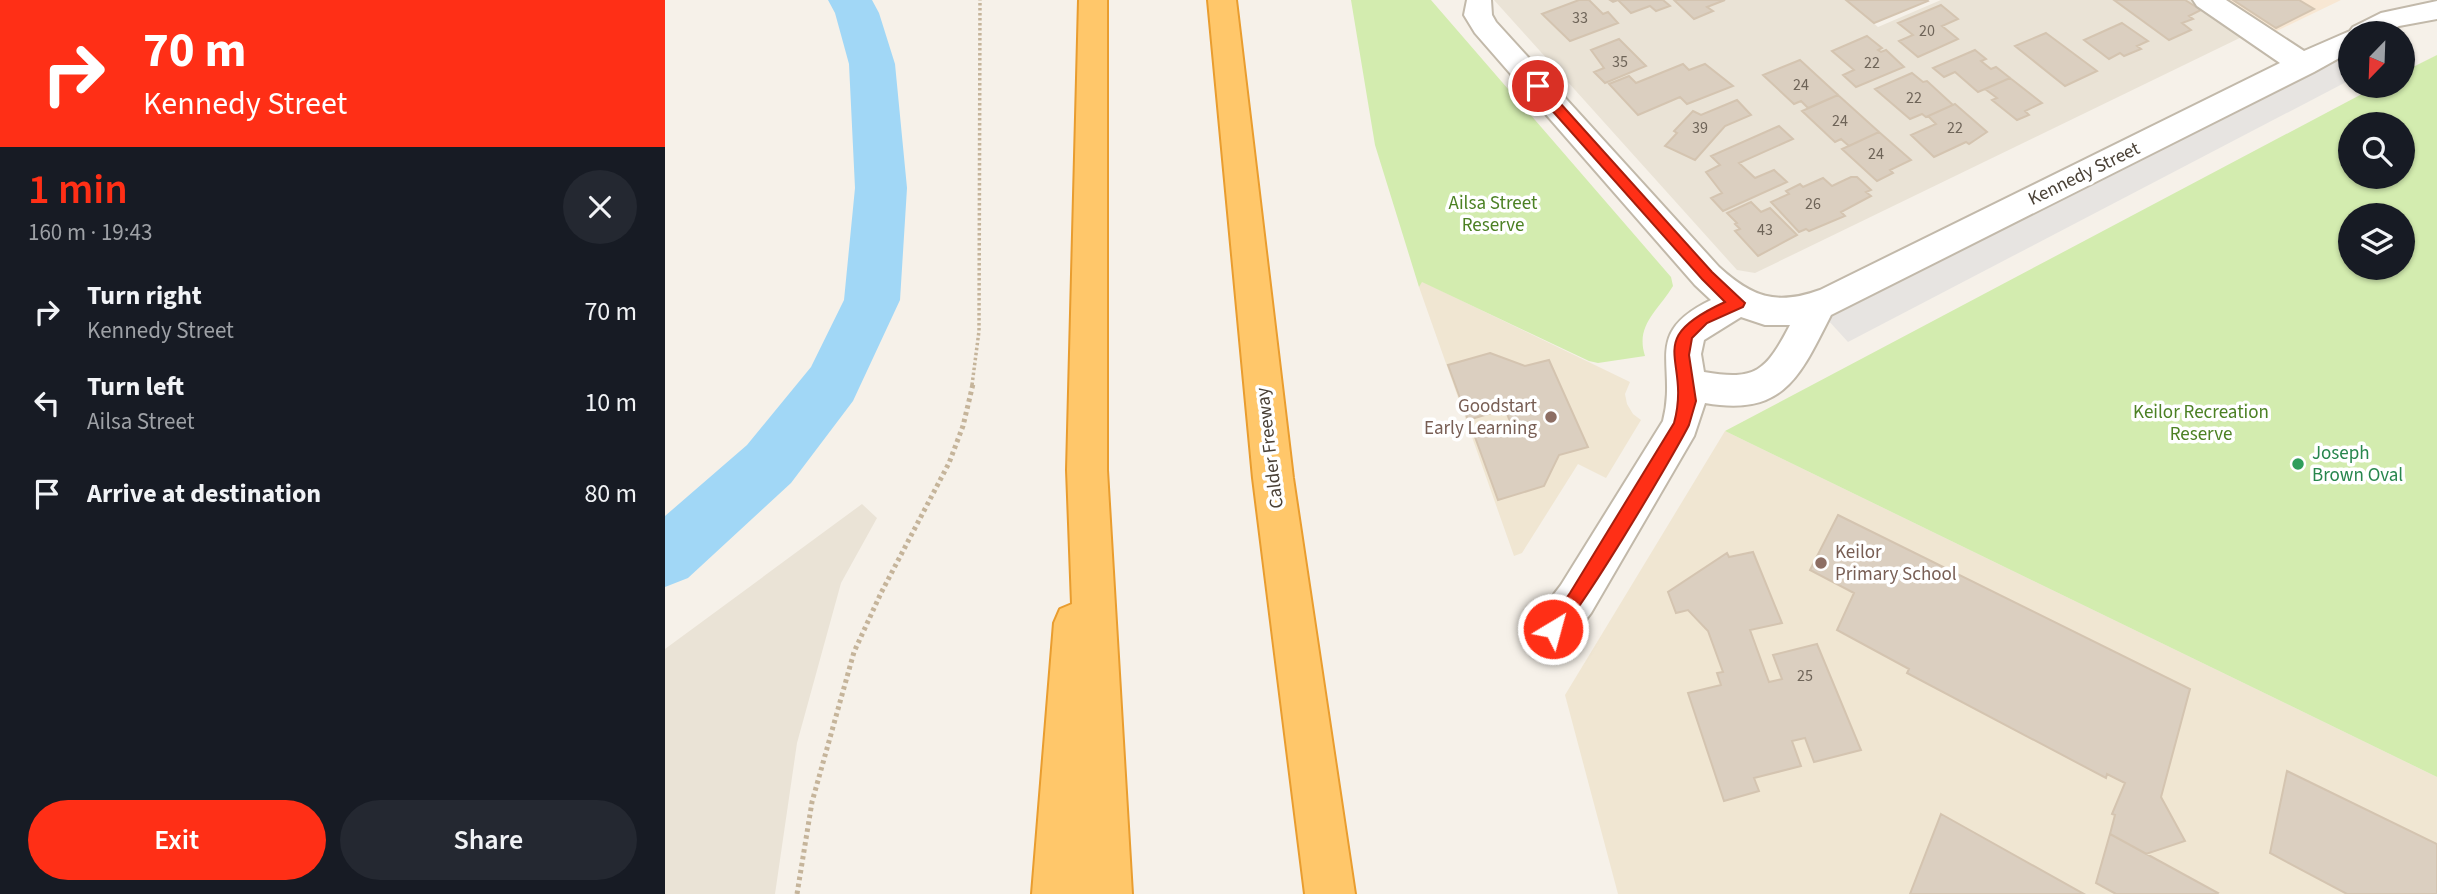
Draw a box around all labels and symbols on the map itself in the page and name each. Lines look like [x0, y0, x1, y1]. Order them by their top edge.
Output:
house number: 33 [1572, 7, 1588, 29]
house number: 20 [1919, 20, 1935, 42]
north arrow [2338, 21, 2415, 98]
house number: 35 [1612, 51, 1628, 73]
house number: 22 [1864, 52, 1880, 74]
pin [1508, 56, 1568, 116]
house number: 24 [1793, 74, 1809, 96]
house number: 22 [1906, 87, 1922, 109]
house number: 24 [1832, 110, 1848, 132]
house number: 39 [1692, 117, 1708, 139]
house number: 22 [1947, 117, 1963, 139]
street label: Kennedy Street [2024, 135, 2145, 213]
house number: 24 [1868, 143, 1884, 165]
park label: Ailsa Street Reserve [1449, 190, 1538, 239]
house number: 26 [1805, 193, 1821, 215]
house number: 43 [1757, 219, 1773, 241]
street label: Calder Freeway [1249, 386, 1291, 510]
place label: Goodstart Early Learning [1424, 393, 1538, 442]
park label: Keilor Recreation Reserve [2133, 399, 2269, 448]
marker: Goodstart Early Learning [1543, 409, 1559, 425]
place label: Joseph Brown Oval [2312, 440, 2403, 489]
marker: Joseph Brown Oval [2290, 456, 2306, 472]
place label: Keilor Primary School [1835, 539, 1957, 588]
marker: Keilor Primary School [1813, 555, 1829, 571]
position arrow [1516, 592, 1590, 666]
house number: 25 [1797, 665, 1813, 687]

